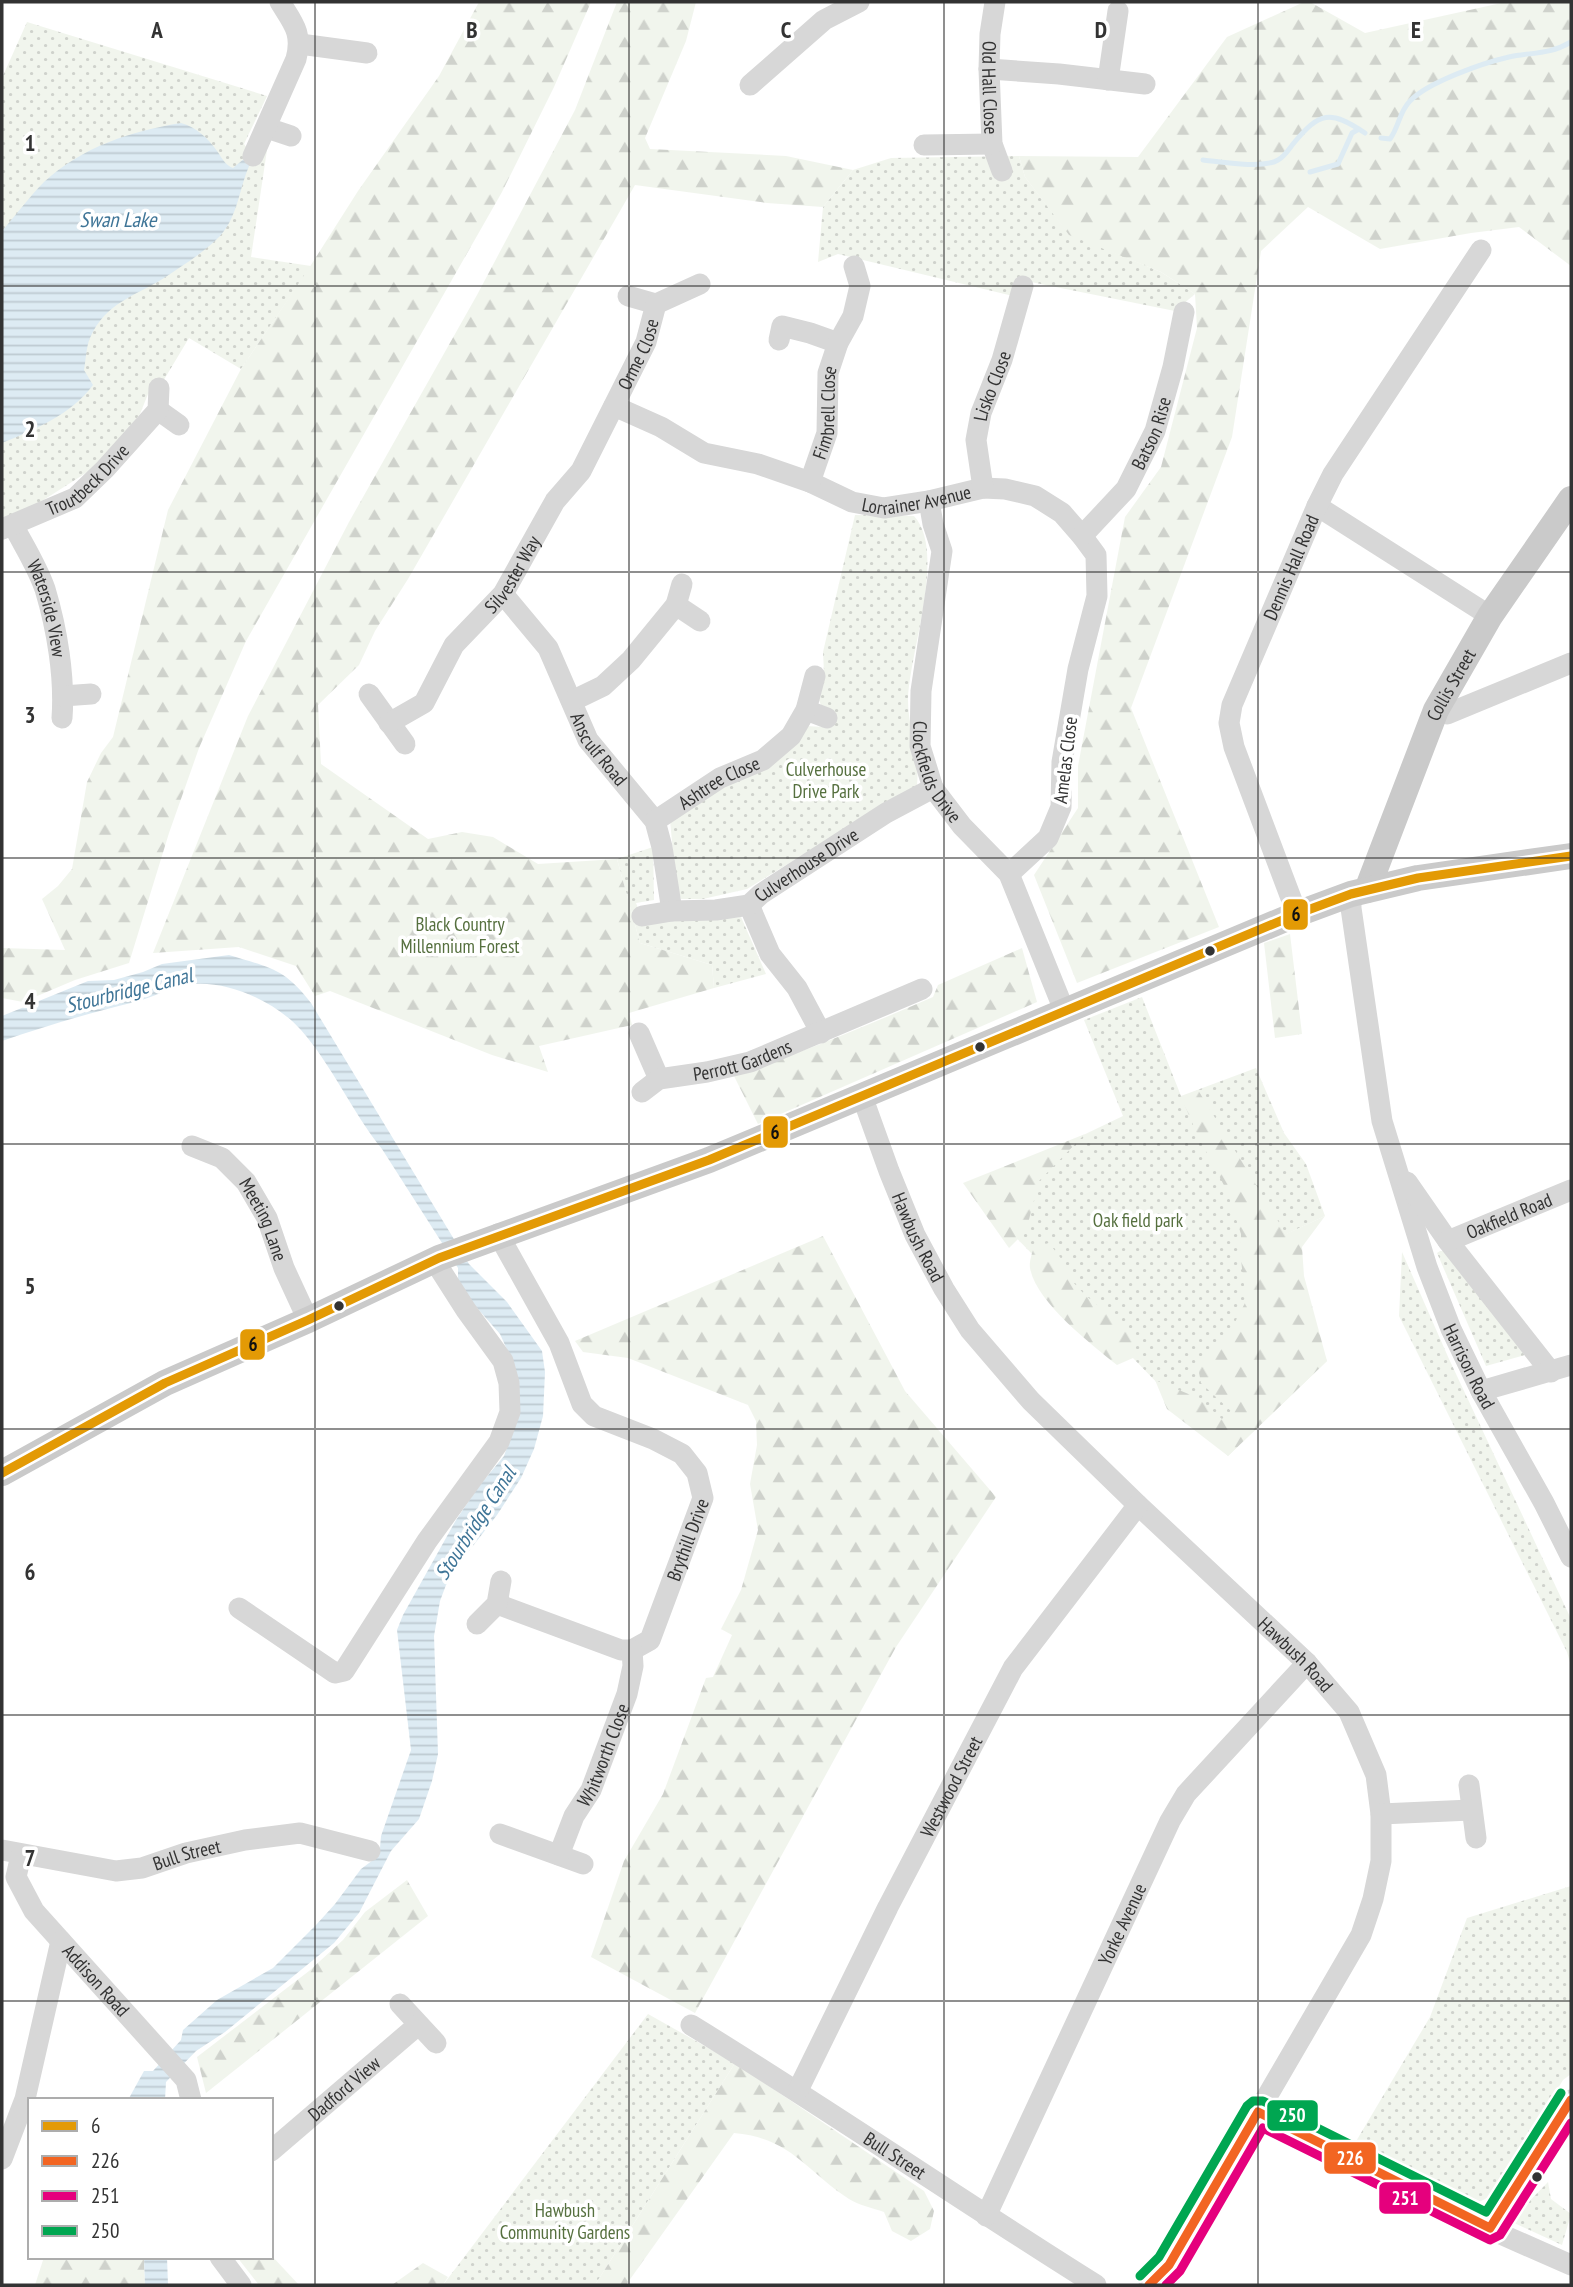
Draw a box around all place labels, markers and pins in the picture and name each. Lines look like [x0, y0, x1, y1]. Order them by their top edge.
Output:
unlabelled marker [1203, 944, 1217, 958]
unlabelled marker [973, 1040, 987, 1054]
unlabelled marker [332, 1299, 346, 1313]
unlabelled marker [1530, 2170, 1544, 2184]

